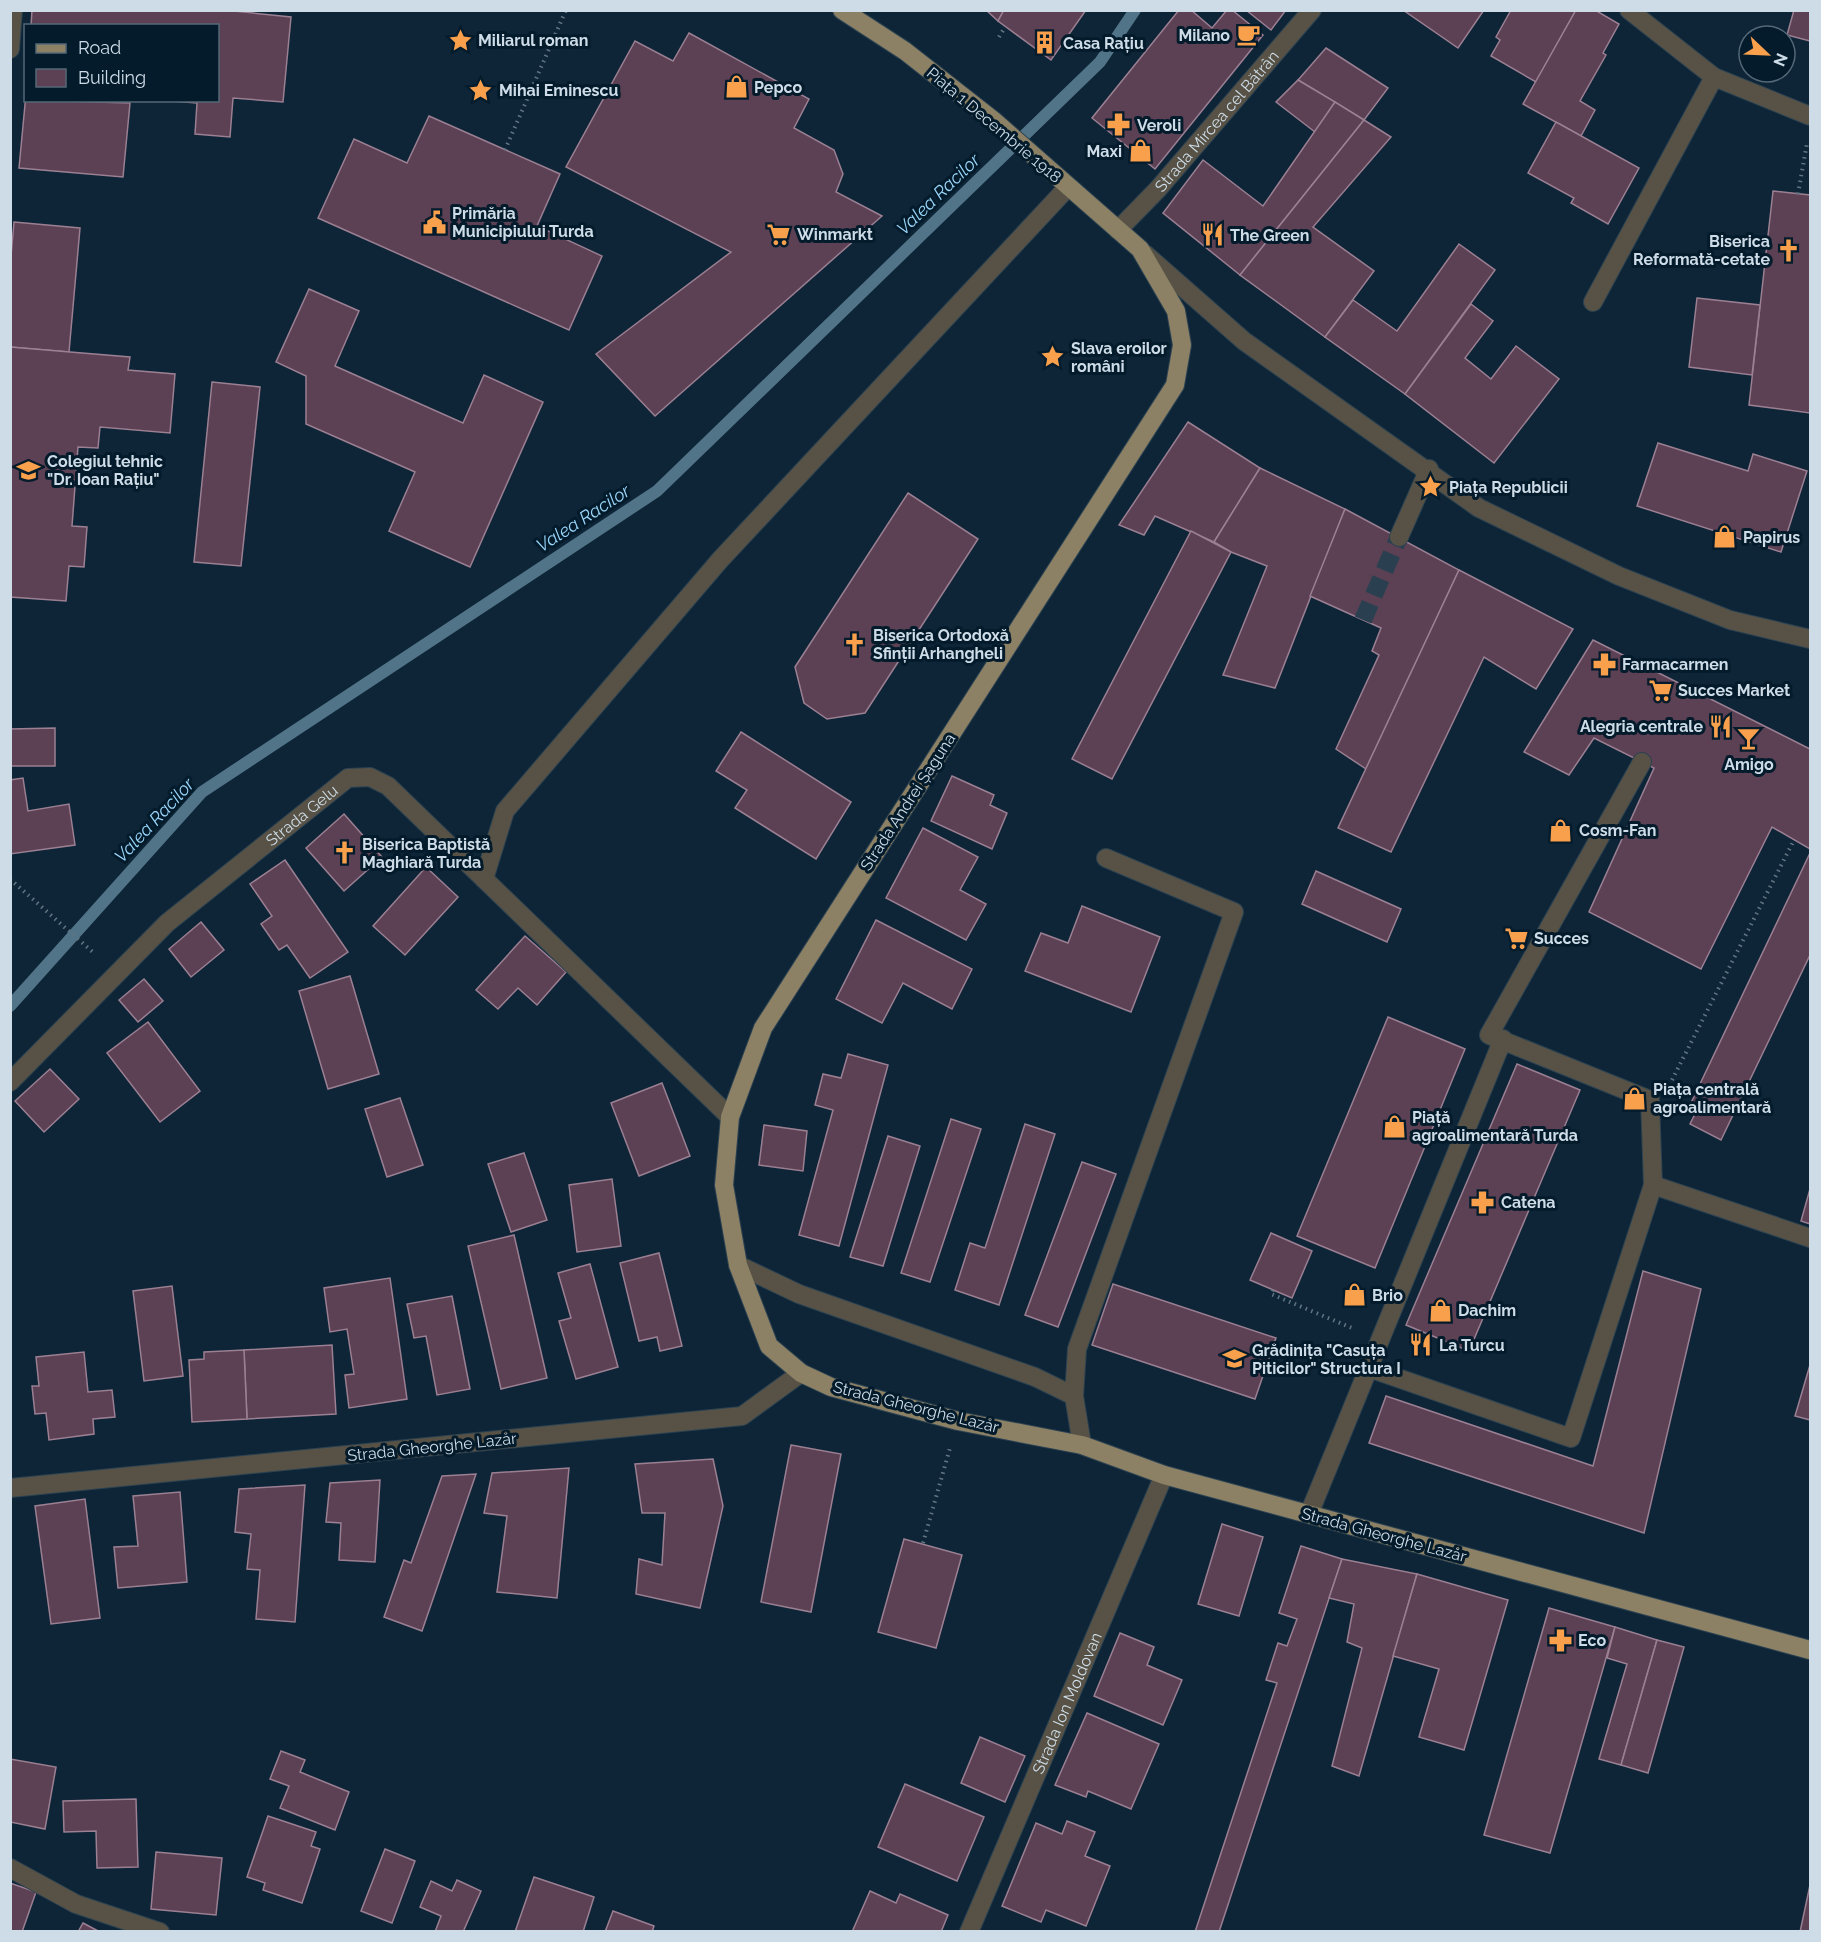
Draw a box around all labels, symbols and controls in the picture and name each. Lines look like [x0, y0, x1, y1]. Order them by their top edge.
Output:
cafe icon: Milano [1235, 22, 1261, 48]
legend [24, 24, 219, 102]
north arrow [1737, 24, 1797, 84]
place label: Milano [1178, 26, 1230, 45]
place icon: Miliarul roman [447, 27, 473, 53]
building icon: Casa Rațiu [1032, 30, 1058, 56]
place label: Miliarul roman [478, 31, 588, 50]
place label: Casa Rațiu [1063, 34, 1144, 53]
text: Road [78, 37, 121, 58]
street label: Strada Mircea cel Bătrân [1150, 46, 1283, 196]
text: N [1769, 50, 1791, 69]
street label: Piața 1 Decembrie 1918 [923, 63, 1065, 187]
text: Building [78, 67, 146, 88]
shop icon: Pepco [723, 74, 749, 100]
place icon: Mihai Eminescu [468, 77, 494, 103]
place label: Pepco [754, 78, 802, 97]
place label: Mihai Eminescu [499, 81, 618, 100]
pharmacy icon: Veroli [1106, 112, 1132, 138]
place label: Veroli [1137, 116, 1181, 135]
shop icon: Maxi [1127, 138, 1153, 164]
place label: Maxi [1087, 142, 1122, 161]
water label: Valea Racilor [892, 149, 984, 239]
place label: Primăria Municipiului Turda [452, 204, 594, 241]
public building icon: Primăria Municipiului Turda [421, 209, 447, 235]
supermarket icon: Winmarkt [766, 221, 792, 247]
restaurant icon: The Green [1199, 222, 1225, 248]
place label: Winmarkt [797, 225, 873, 244]
place label: The Green [1230, 226, 1310, 245]
place label: Biserica Reformată-cetate [1633, 232, 1770, 269]
church icon: Biserica Reformată-cetate [1775, 237, 1801, 263]
place label: Slava eroilor români [1071, 339, 1167, 376]
place icon: Slava eroilor români [1040, 344, 1066, 370]
place label: Colegiul tehnic "Dr. Ioan Rațiu" [47, 452, 163, 489]
school or university icon: Colegiul tehnic "Dr. Ioan Rațiu" [16, 457, 42, 483]
place icon: Piața Republicii [1418, 474, 1444, 500]
place label: Piața Republicii [1449, 478, 1568, 497]
water label: Valea Racilor [532, 480, 634, 556]
shop icon: Papirus [1712, 524, 1738, 550]
place label: Papirus [1743, 528, 1800, 547]
place label: Biserica Ortodoxă Sfinții Arhangheli [873, 626, 1009, 663]
church icon: Biserica Ortodoxă Sfinții Arhangheli [842, 631, 868, 657]
pharmacy icon: Farmacarmen [1591, 651, 1617, 677]
place label: Farmacarmen [1622, 655, 1729, 674]
supermarket icon: Succes Market [1647, 677, 1673, 703]
place label: Succes Market [1678, 681, 1790, 700]
restaurant icon: Alegria centrale [1708, 713, 1734, 739]
place label: Alegria centrale [1580, 717, 1703, 736]
bar icon: Amigo [1736, 726, 1762, 752]
street label: Strada Andrei Șaguna [857, 730, 959, 874]
place label: Amigo [1724, 755, 1774, 774]
water label: Valea Racilor [110, 773, 199, 866]
street label: Strada Gelu [262, 781, 341, 850]
shop icon: Cosm-Fan [1548, 817, 1574, 843]
place label: Cosm-Fan [1579, 821, 1656, 840]
place label: Biserica Baptistă Maghiară Turda [362, 835, 490, 872]
church icon: Biserica Baptistă Maghiară Turda [331, 840, 357, 866]
supermarket icon: Succes [1503, 925, 1529, 951]
place label: Succes [1534, 929, 1589, 948]
place label: Piața centrală agroalimentară [1653, 1080, 1771, 1117]
shop icon: Piața centrală agroalimentară [1622, 1085, 1648, 1111]
place label: Piață agroalimentară Turda [1412, 1108, 1578, 1145]
shop icon: Piață agroalimentară Turda [1381, 1113, 1407, 1139]
pharmacy icon: Catena [1470, 1189, 1496, 1215]
place label: Catena [1501, 1193, 1556, 1212]
shop icon: Brio [1341, 1282, 1367, 1308]
place label: Brio [1372, 1286, 1403, 1305]
shop icon: Dachim [1427, 1297, 1453, 1323]
place label: Dachim [1458, 1301, 1516, 1320]
restaurant icon: La Turcu [1408, 1332, 1434, 1358]
place label: La Turcu [1439, 1336, 1505, 1355]
place label: Grădinița "Casuța Piticilor" Structura I [1252, 1341, 1401, 1378]
school or university icon: Grădinița "Casuța Piticilor" Structura I [1221, 1346, 1247, 1372]
street label: Strada Gheorghe Lazăr [831, 1377, 1001, 1437]
street label: Strada Gheorghe Lazăr [346, 1429, 518, 1465]
street label: Strada Gheorghe Lazăr [1299, 1504, 1469, 1566]
pharmacy icon: Eco [1547, 1627, 1573, 1653]
street label: Strada Ion Moldovan [1028, 1629, 1105, 1777]
place label: Eco [1578, 1631, 1606, 1650]

